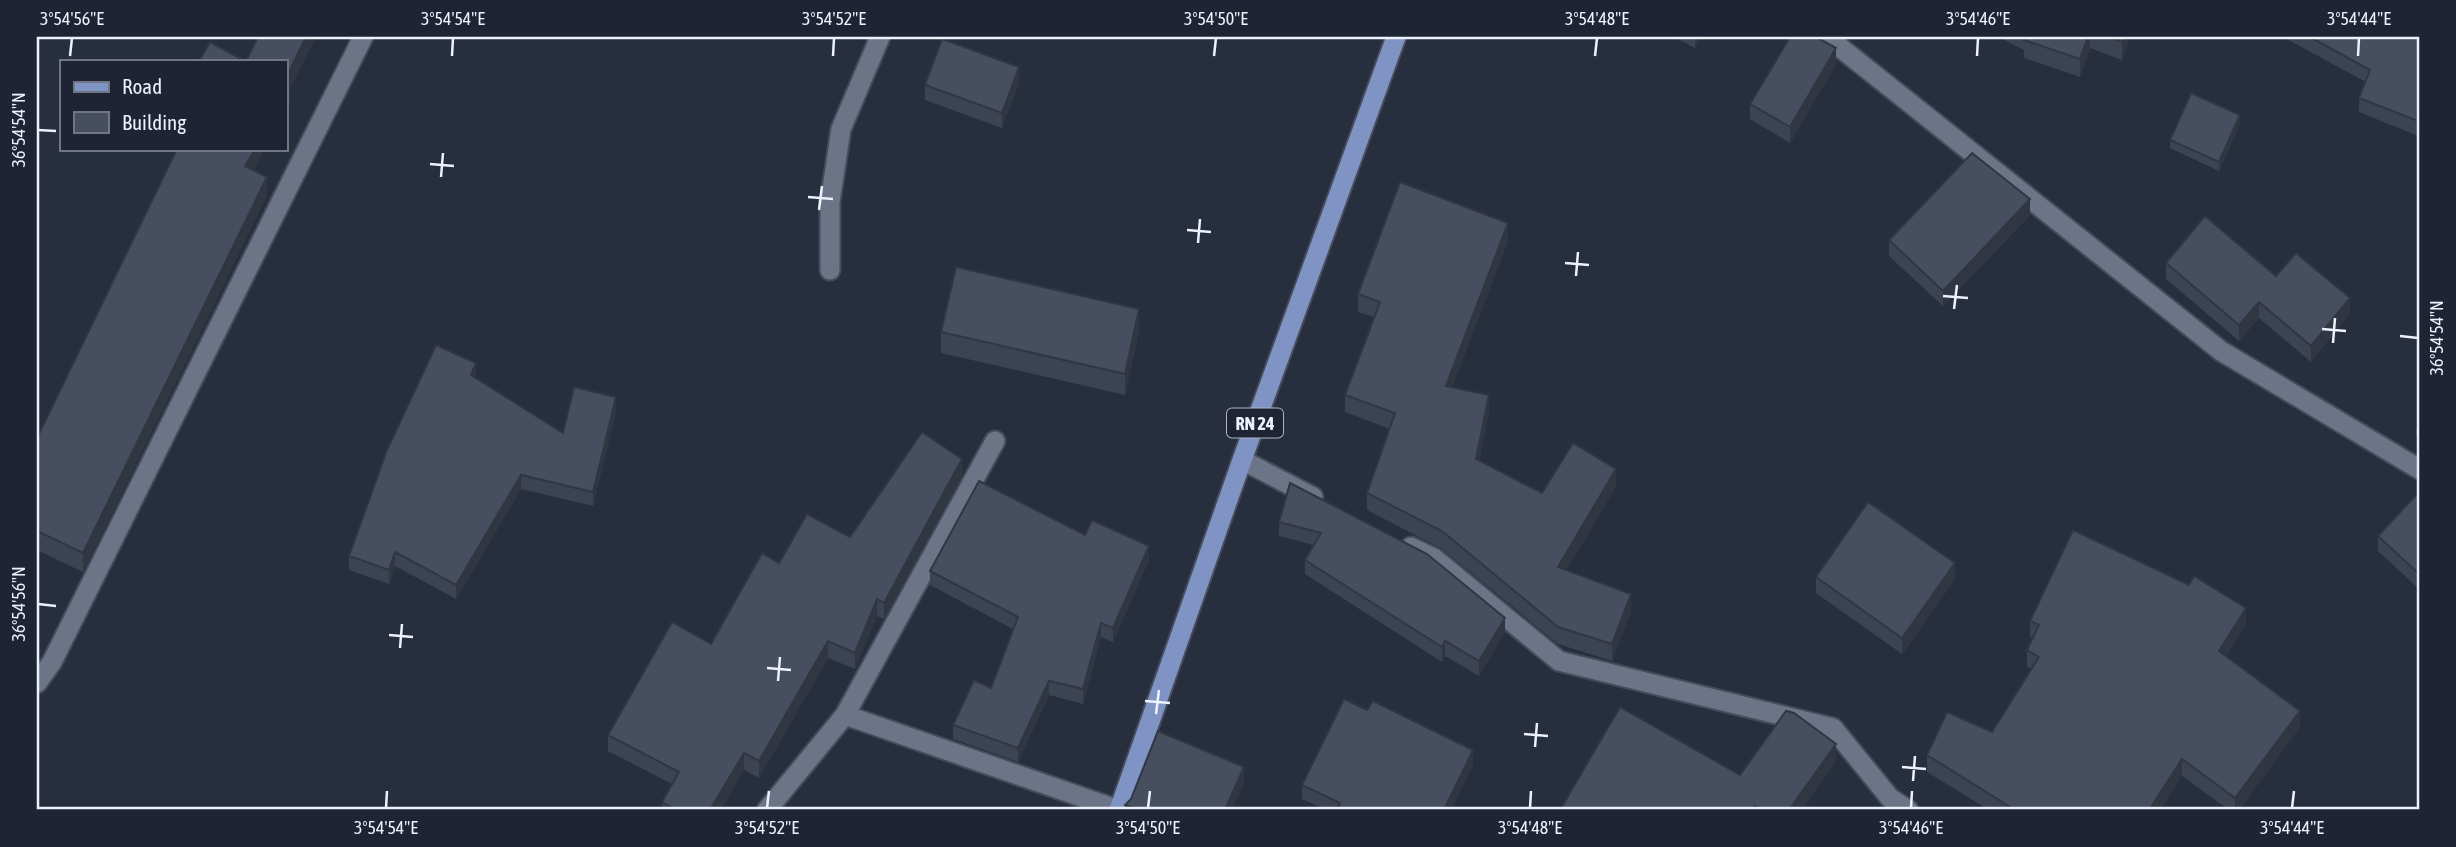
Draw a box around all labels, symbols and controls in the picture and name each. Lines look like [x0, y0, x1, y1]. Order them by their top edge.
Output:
text: 3°54'56"E [40, 8, 104, 29]
text: 3°54'54"E [421, 8, 485, 29]
text: 3°54'52"E [802, 8, 866, 29]
text: 3°54'50"E [1184, 8, 1248, 29]
text: 3°54'48"E [1565, 8, 1629, 29]
text: 3°54'46"E [1946, 8, 2010, 29]
text: 3°54'44"E [2327, 8, 2391, 29]
legend [60, 60, 287, 150]
text: Road [122, 74, 162, 98]
text: 36°54'54"N [8, 92, 29, 168]
text: Building [122, 110, 186, 134]
text: 36°54'54"N [2426, 300, 2447, 376]
road number: RN 24 [1227, 408, 1283, 438]
text: 36°54'56"N [8, 566, 29, 642]
text: 3°54'54"E [354, 817, 418, 838]
text: 3°54'52"E [735, 817, 799, 838]
text: 3°54'50"E [1116, 817, 1180, 838]
text: 3°54'48"E [1498, 817, 1562, 838]
text: 3°54'46"E [1879, 817, 1943, 838]
text: 3°54'44"E [2260, 817, 2324, 838]

